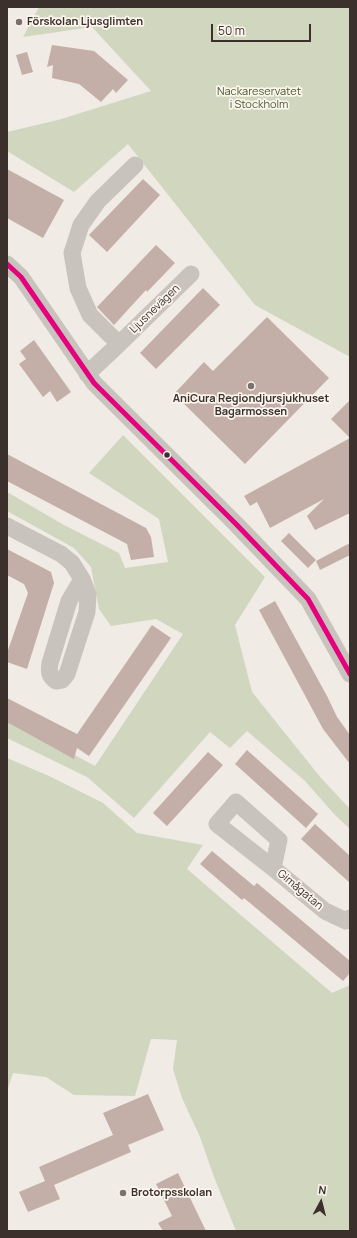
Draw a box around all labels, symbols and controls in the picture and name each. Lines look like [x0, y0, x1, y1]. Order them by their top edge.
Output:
place label: Förskolan Ljusglimten [27, 15, 143, 29]
scale bar [213, 16, 313, 42]
marker: Förskolan Ljusglimten [14, 17, 24, 27]
text: 50 m [218, 22, 245, 39]
park label: Nackareservatet i Stockholm [217, 85, 301, 111]
street label: Ljusnevägen [127, 282, 183, 336]
marker: AniCura Regiondjursjukhuset Bagarmossen [246, 381, 256, 391]
place label: AniCura Regiondjursjukhuset Bagarmossen [173, 392, 329, 418]
unlabelled marker [162, 450, 172, 460]
street label: Gimågatan [275, 867, 325, 913]
north arrow [301, 1182, 341, 1222]
text: N [318, 1182, 327, 1198]
place label: Brotorpsskolan [131, 1186, 212, 1200]
marker: Brotorpsskolan [118, 1188, 128, 1198]

